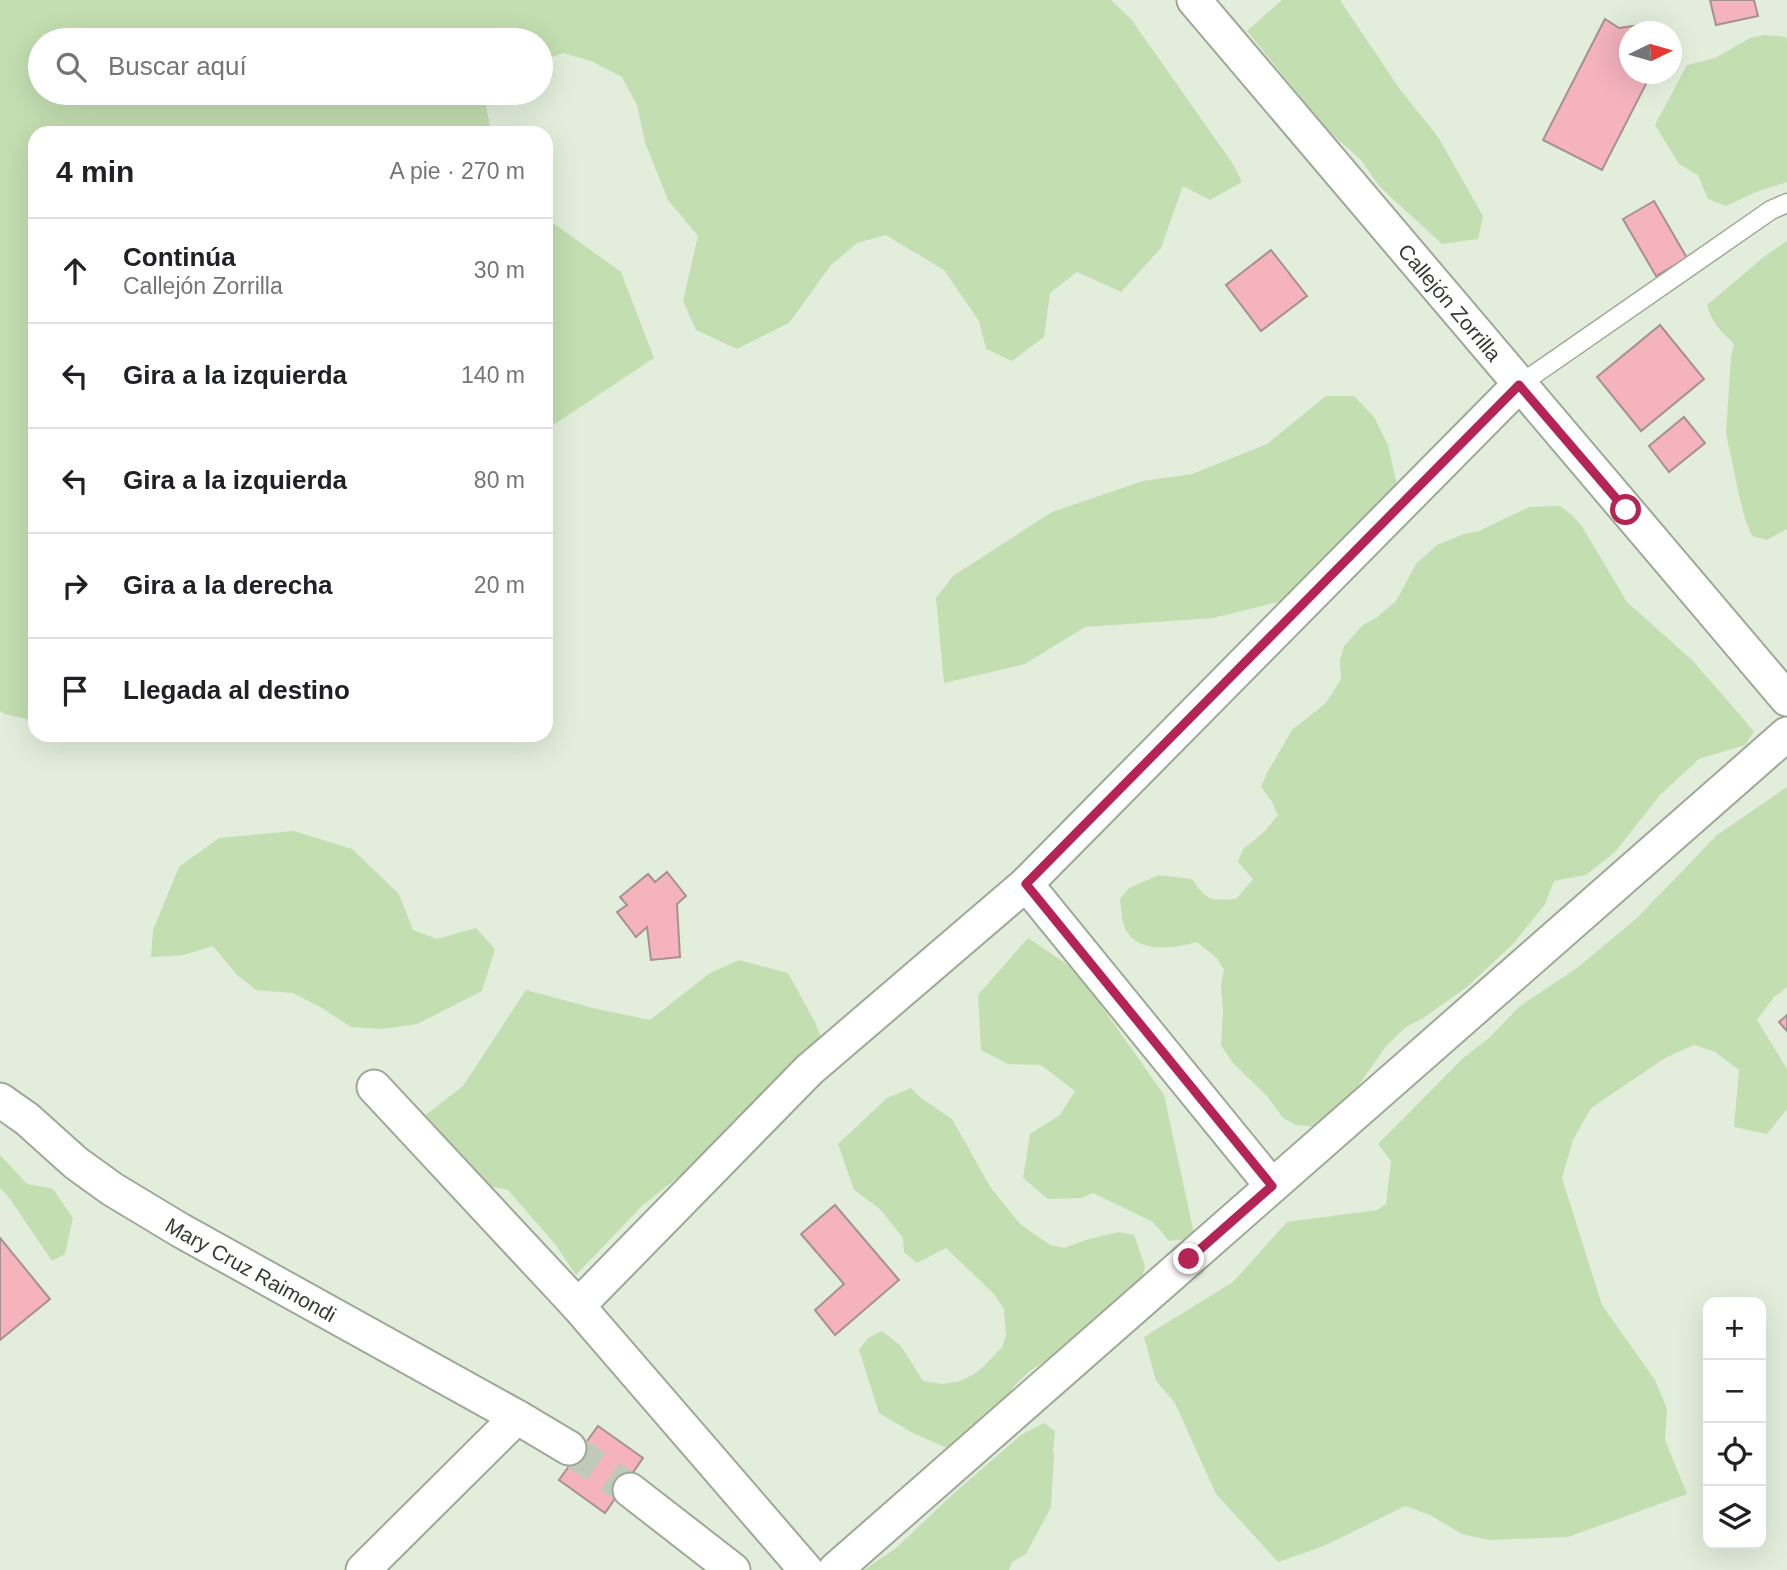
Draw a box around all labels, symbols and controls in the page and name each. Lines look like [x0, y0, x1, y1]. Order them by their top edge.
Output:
north arrow [1619, 21, 1682, 84]
search box [28, 28, 553, 105]
icon: search [52, 48, 90, 86]
text: Buscar aquí [108, 51, 247, 81]
text: 4 min [56, 155, 134, 188]
text: A pie · 270 m [389, 158, 525, 184]
street label: Callejón Zorrilla [1394, 239, 1506, 365]
text: Continúa [123, 242, 236, 272]
icon: ahead [56, 252, 94, 290]
text: 30 m [474, 257, 525, 283]
text: Callejón Zorrilla [123, 273, 283, 299]
icon: left [56, 357, 94, 395]
text: Gira a la izquierda [123, 360, 347, 390]
text: 140 m [461, 362, 525, 388]
icon: left [56, 462, 94, 500]
text: Gira a la izquierda [123, 465, 347, 495]
text: 80 m [474, 467, 525, 493]
route start [1610, 494, 1641, 525]
icon: right [56, 567, 94, 605]
text: Gira a la derecha [123, 570, 333, 600]
text: 20 m [474, 572, 525, 598]
icon: arrive [56, 672, 94, 710]
text: Llegada al destino [123, 675, 350, 705]
street label: Mary Cruz Raimondi [162, 1213, 340, 1326]
route end [1173, 1243, 1204, 1274]
map controls [1703, 1297, 1766, 1549]
button: + [1703, 1297, 1766, 1360]
button: − [1703, 1360, 1766, 1423]
button: locate [1703, 1423, 1766, 1486]
button: layers [1703, 1486, 1766, 1549]

